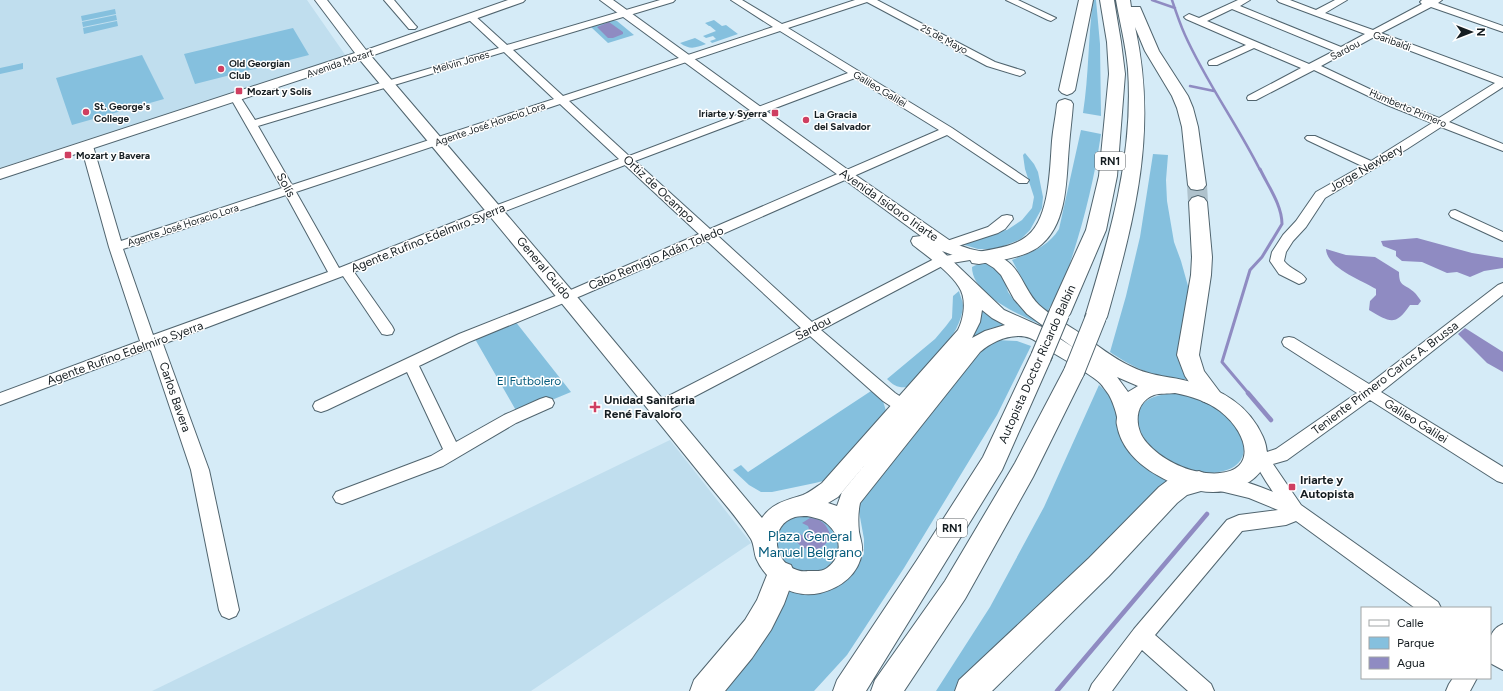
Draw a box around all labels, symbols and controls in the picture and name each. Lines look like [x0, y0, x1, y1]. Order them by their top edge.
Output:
north arrow [1451, 12, 1491, 52]
street label: 25 de Mayo [918, 21, 970, 57]
street label: Garibaldi [1371, 28, 1413, 54]
text: N [1474, 28, 1487, 36]
street label: Sardou [1328, 37, 1362, 63]
street label: Avenida Mozart [305, 45, 375, 81]
street label: Melvin Jones [431, 48, 491, 76]
place label: Old Georgian Club [229, 57, 290, 82]
marker: Old Georgian Club [216, 64, 226, 74]
street label: Galileo Galilei [851, 68, 909, 110]
place label: Mozart y Solís [247, 85, 312, 98]
marker: Mozart y Solís [234, 86, 244, 96]
street label: Humberto Primero [1367, 86, 1449, 130]
street label: Agente José Horacio Lora [433, 99, 547, 149]
place label: St. George's College [94, 100, 151, 125]
marker: St. George's College [81, 107, 91, 117]
place label: Iriarte y Syerra [698, 107, 767, 120]
marker: Iriarte y Syerra [770, 108, 780, 118]
place label: La Gracia del Salvador [814, 108, 871, 133]
marker: La Gracia del Salvador [801, 115, 811, 125]
street label: Jorge Newbery [1327, 141, 1406, 195]
place label: Mozart y Bavera [76, 149, 150, 162]
marker: Mozart y Bavera [63, 150, 73, 160]
street label: Ortiz de Ocampo [620, 152, 698, 226]
road number: RN1 [1095, 152, 1125, 170]
street label: Avenida Isidoro Iriarte [837, 166, 941, 245]
street label: Solís [274, 171, 298, 200]
street label: Agente José Horacio Lora [126, 201, 240, 249]
street label: Agente Rufino Edelmiro Syerra [349, 201, 507, 275]
street label: Cabo Remigio Adán Toledo [586, 223, 726, 293]
street label: General Guido [514, 234, 574, 302]
street label: Autopista Doctor Ricardo Balbín [996, 282, 1079, 445]
street label: Sardou [793, 313, 833, 343]
street label: Agente Rufino Edelmiro Syerra [45, 318, 205, 388]
street label: Teniente Primero Carlos A. Brussa [1309, 318, 1461, 438]
street label: Carlos Bavera [156, 360, 194, 434]
park label: El Futbolero [497, 374, 561, 388]
place label: Unidad Sanitaria René Favaloro [604, 393, 695, 421]
street label: Galileo Galilei [1382, 396, 1450, 446]
marker: Unidad Sanitaria René Favaloro [589, 401, 601, 413]
place label: Iriarte y Autopista [1300, 473, 1354, 501]
marker: Iriarte y Autopista [1287, 482, 1297, 492]
road number: RN1 [937, 519, 967, 537]
park label: Plaza General Manuel Belgrano [758, 528, 862, 561]
legend [1361, 607, 1491, 679]
text: Calle [1397, 616, 1424, 630]
text: Parque [1397, 636, 1435, 650]
text: Agua [1397, 656, 1425, 670]

